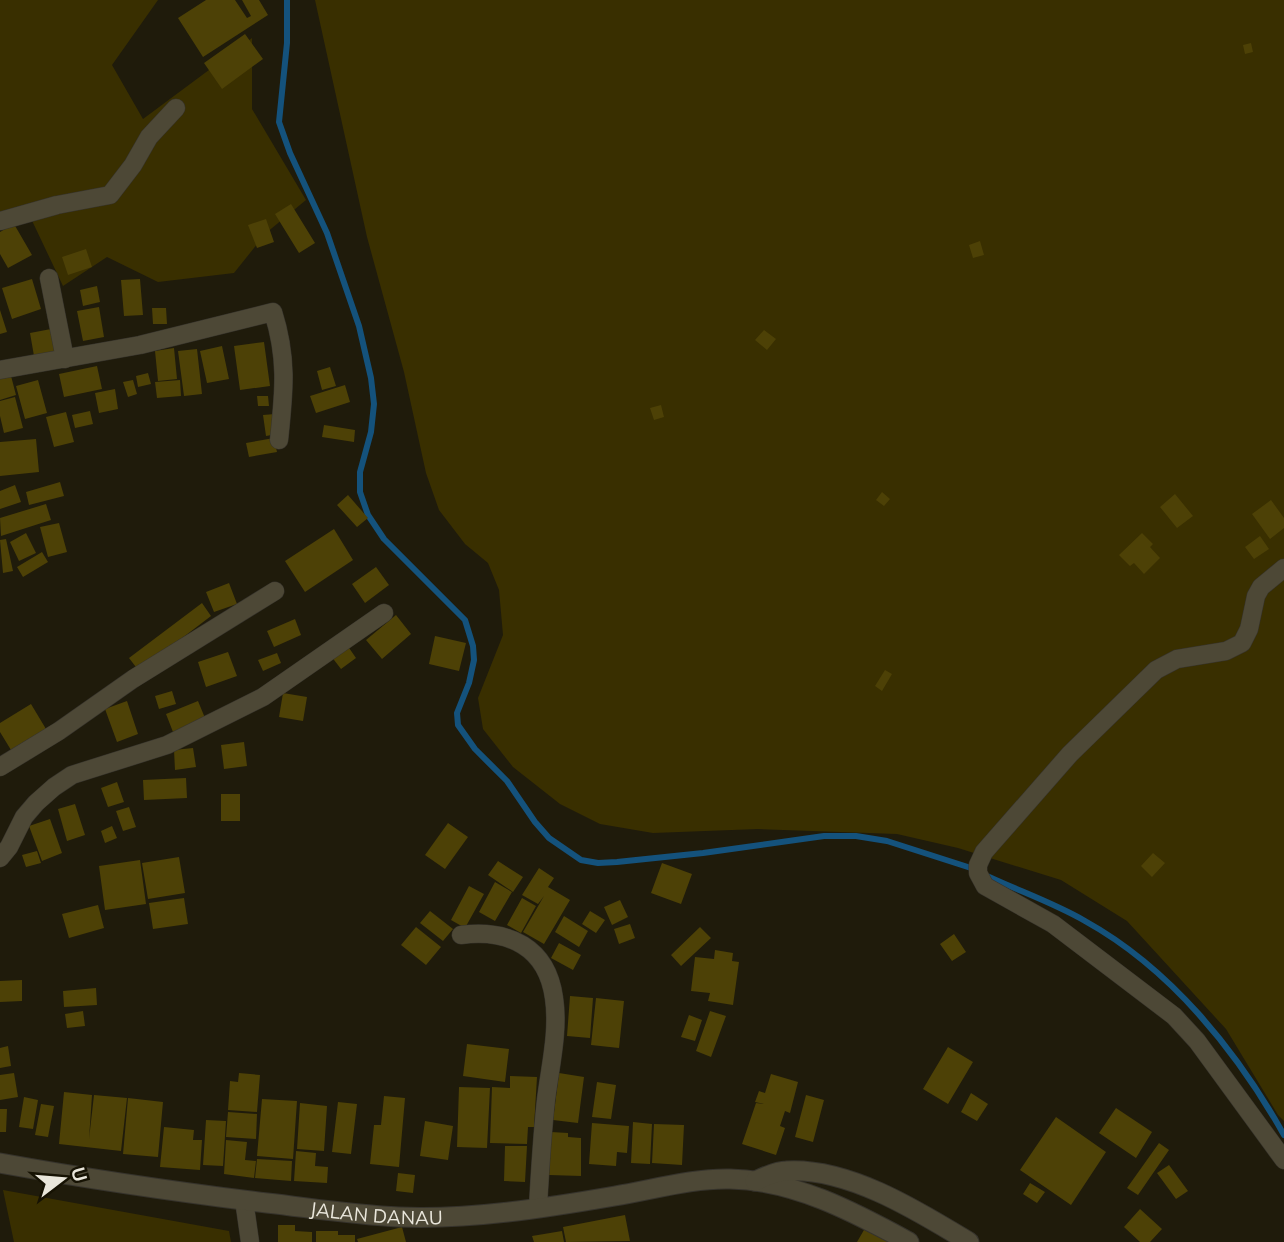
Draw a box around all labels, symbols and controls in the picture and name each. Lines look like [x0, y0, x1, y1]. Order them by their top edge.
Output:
north arrow [28, 1144, 98, 1214]
text: U [66, 1164, 93, 1184]
street label: JALAN DANAU [309, 1196, 443, 1229]

